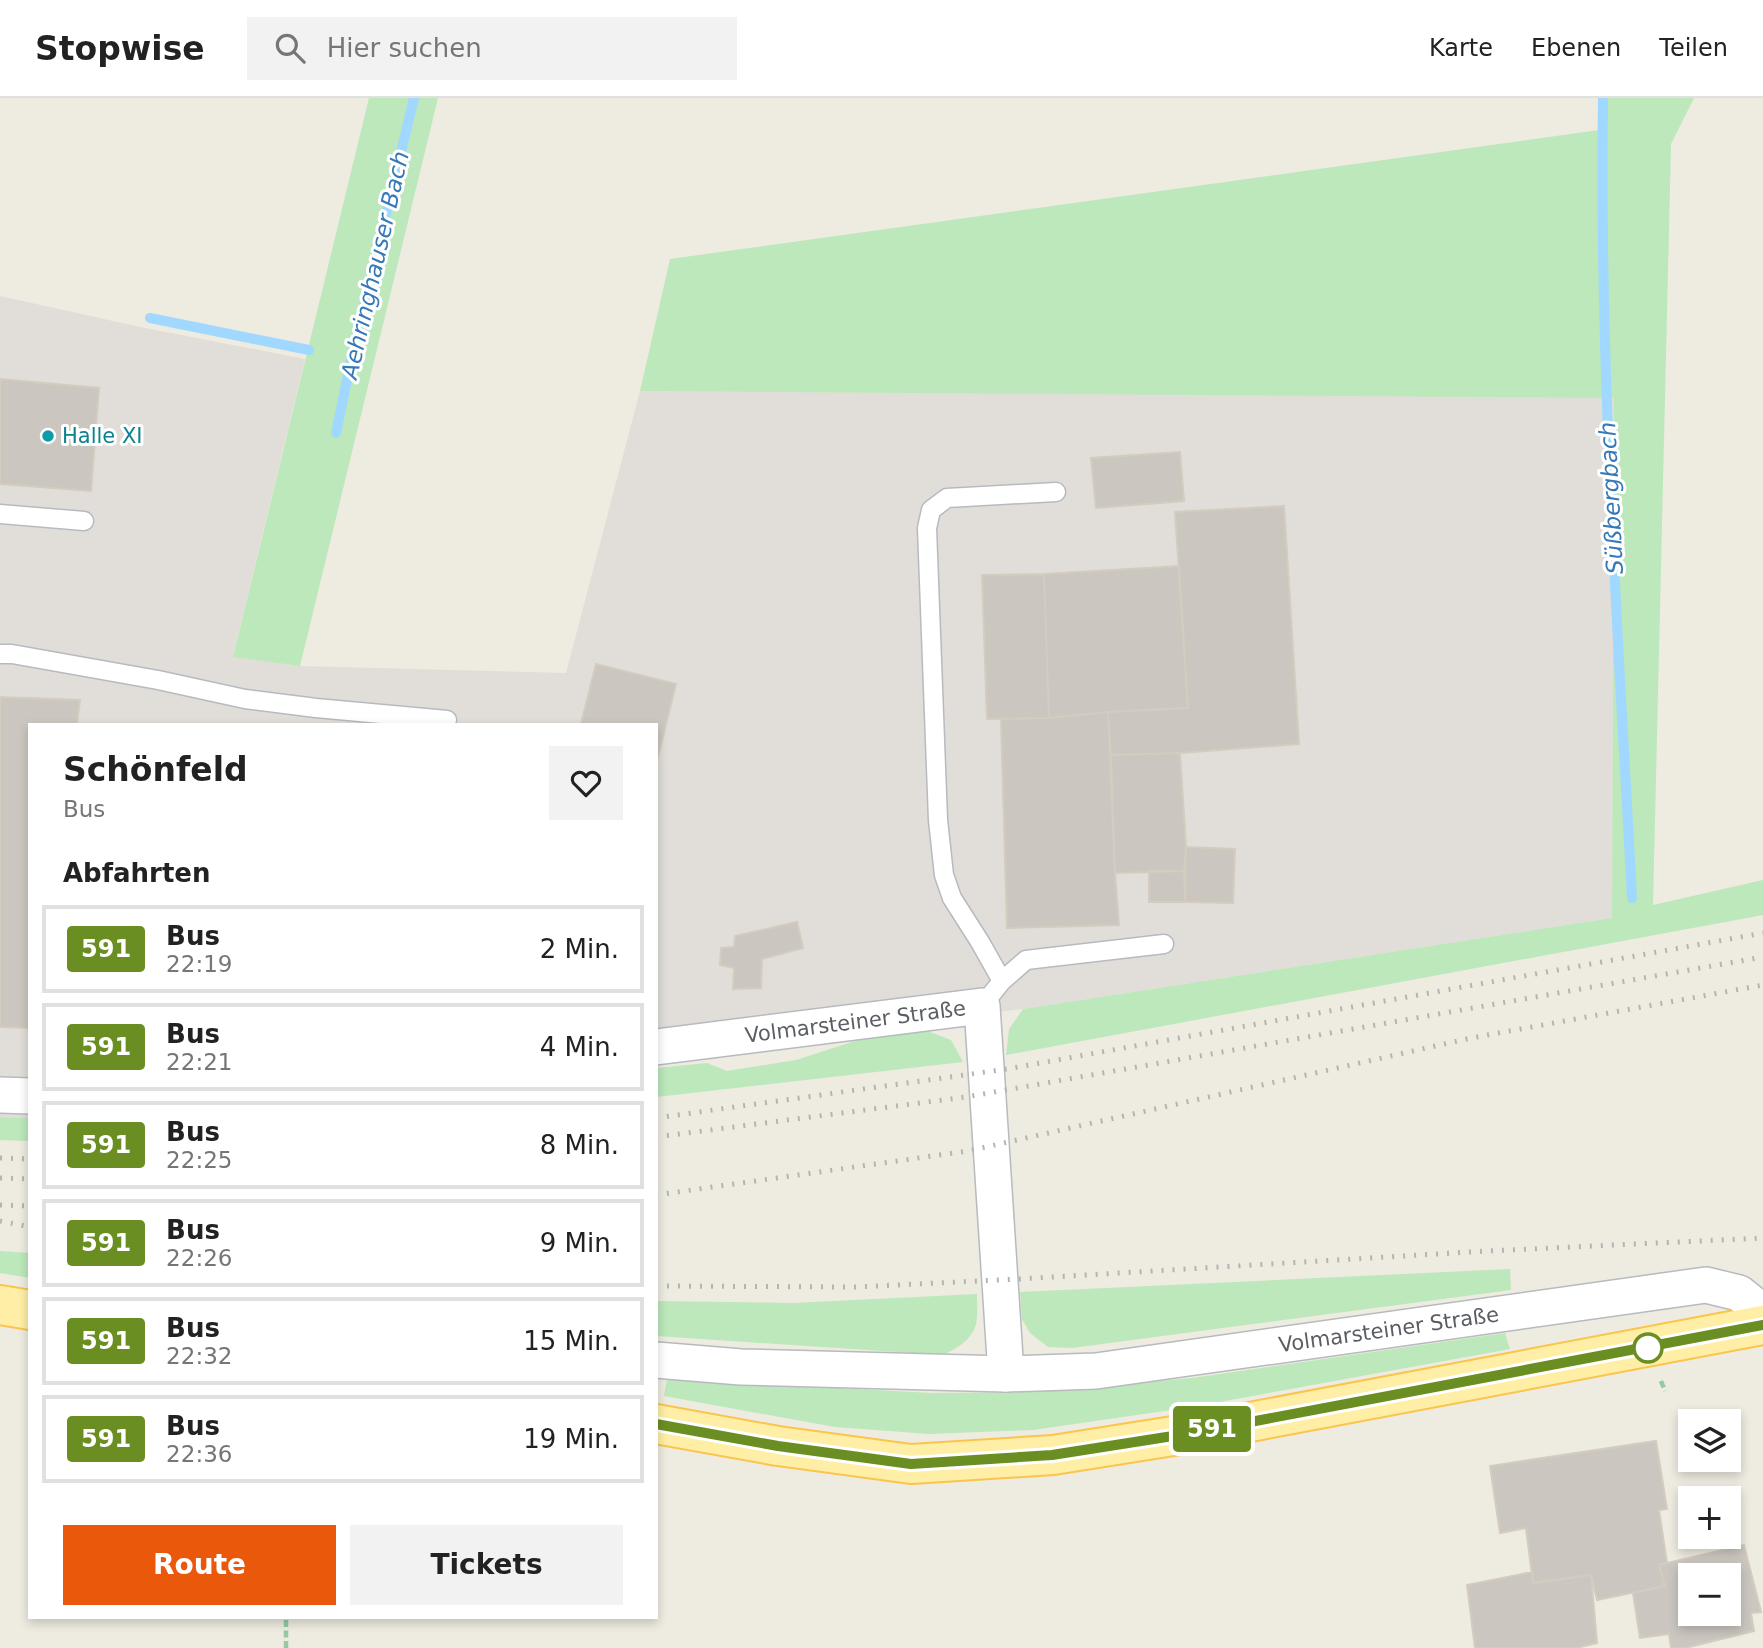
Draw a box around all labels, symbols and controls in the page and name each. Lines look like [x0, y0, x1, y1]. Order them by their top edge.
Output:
search box [247, 17, 737, 80]
text: Stopwise [35, 29, 205, 68]
icon: search [271, 29, 309, 67]
text: Hier suchen [327, 33, 482, 63]
text: Karte [1429, 34, 1493, 62]
text: Ebenen [1531, 34, 1621, 62]
text: Teilen [1659, 34, 1728, 62]
water label: Aehringhauser Bach [336, 149, 414, 383]
water label: Süßbergbach [1594, 421, 1628, 575]
place label: Halle XI [62, 424, 143, 448]
marker: Halle XI [40, 428, 56, 444]
button: heart [549, 746, 623, 820]
text: Schönfeld [63, 750, 248, 789]
text: Bus [63, 796, 105, 822]
text: Abfahrten [63, 858, 211, 888]
text: Bus [166, 921, 220, 951]
text: 2 Min. [540, 934, 619, 964]
text: 591 [81, 935, 131, 963]
text: 22:19 [166, 951, 232, 977]
street label: Volmarsteiner Straße [744, 996, 967, 1048]
text: Bus [166, 1019, 220, 1049]
text: 4 Min. [540, 1032, 619, 1062]
text: 591 [81, 1033, 131, 1061]
text: 22:21 [166, 1049, 232, 1075]
text: Bus [166, 1117, 220, 1147]
text: 8 Min. [540, 1130, 619, 1160]
text: 591 [81, 1131, 131, 1159]
text: 22:25 [166, 1147, 232, 1173]
text: Bus [166, 1215, 220, 1245]
text: 9 Min. [540, 1228, 619, 1258]
text: 591 [81, 1229, 131, 1257]
text: 22:26 [166, 1245, 232, 1271]
street label: Volmarsteiner Straße [1277, 1302, 1500, 1357]
text: Bus [166, 1313, 220, 1343]
text: 15 Min. [523, 1326, 619, 1356]
text: 591 [81, 1327, 131, 1355]
unlabelled marker [1633, 1333, 1663, 1363]
text: 22:32 [166, 1343, 232, 1369]
line badge: 591 [1172, 1406, 1252, 1452]
map controls [1678, 1409, 1741, 1626]
button: layers [1678, 1409, 1741, 1472]
text: Bus [166, 1411, 220, 1441]
text: 591 [1187, 1415, 1237, 1443]
text: 19 Min. [523, 1424, 619, 1454]
text: 591 [81, 1425, 131, 1453]
text: 22:36 [166, 1441, 232, 1467]
button: + [1678, 1486, 1741, 1549]
button: Route [63, 1525, 336, 1605]
button: Tickets [350, 1525, 623, 1605]
button: − [1678, 1563, 1741, 1626]

